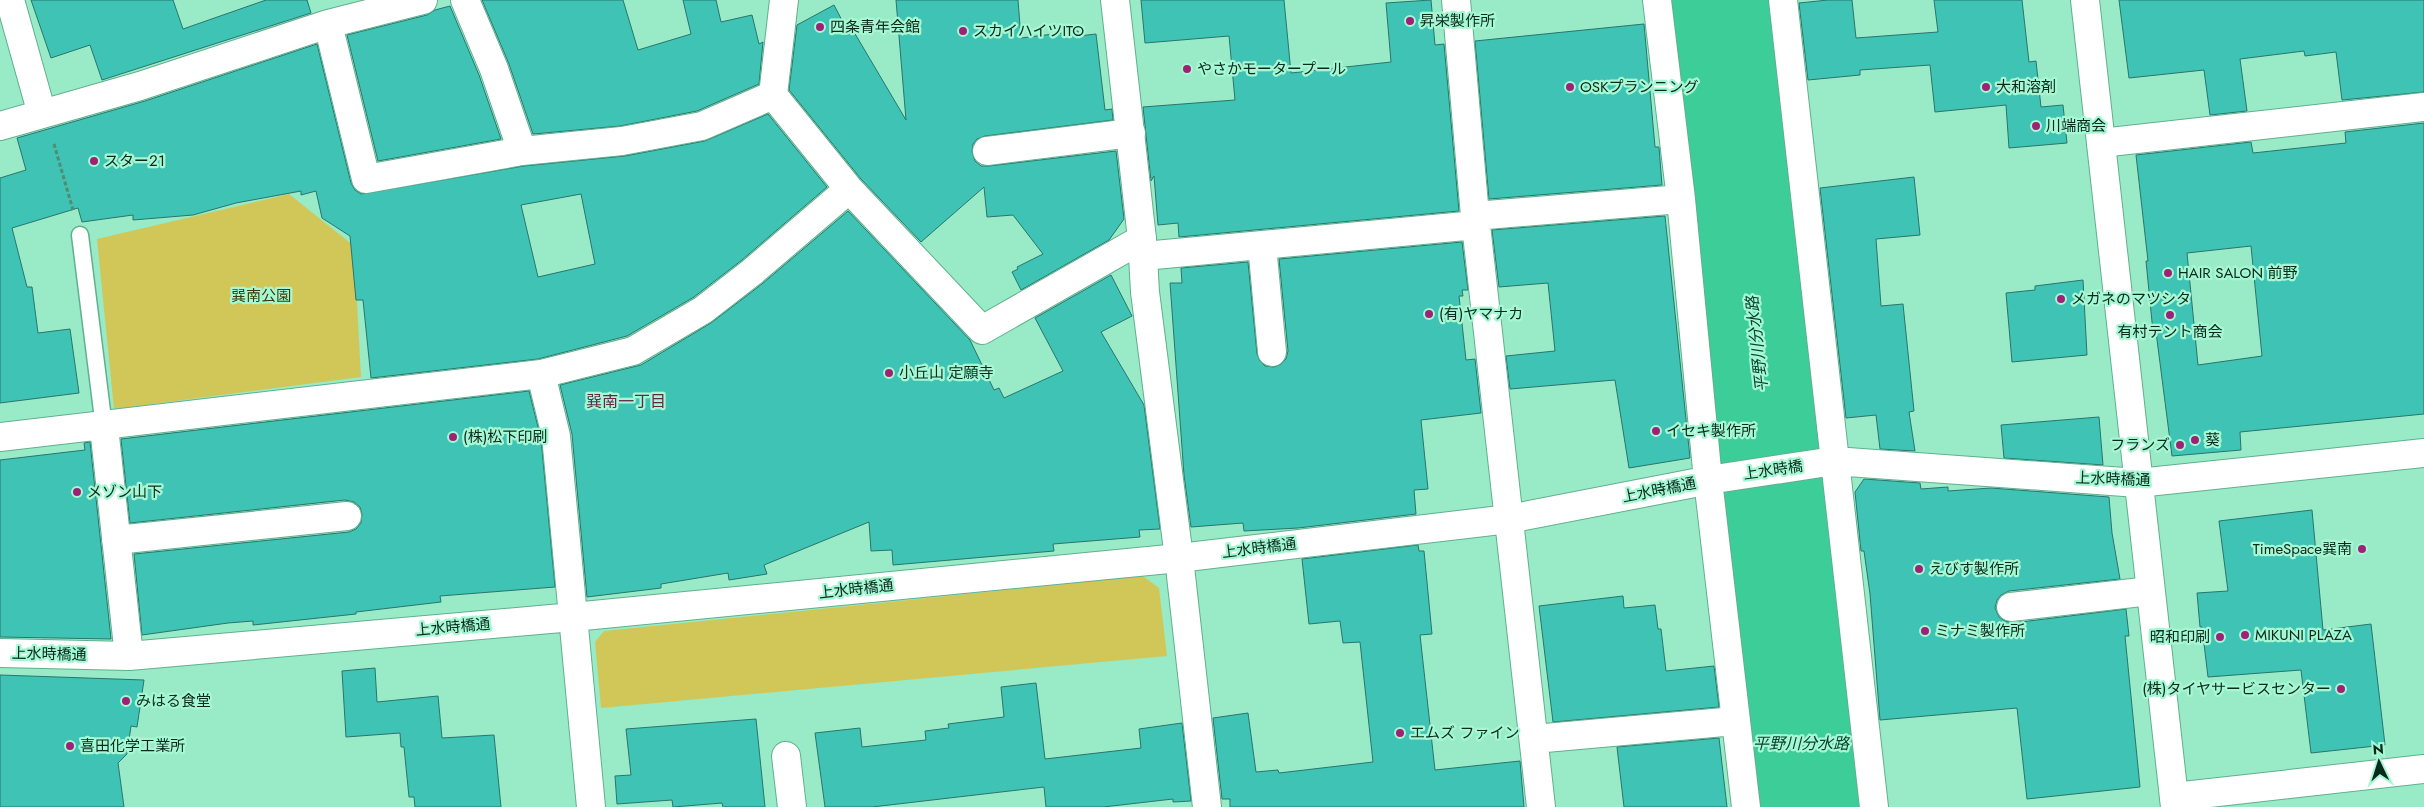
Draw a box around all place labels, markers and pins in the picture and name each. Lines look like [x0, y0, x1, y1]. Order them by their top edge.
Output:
place label: 昇栄製作所 [1420, 10, 1495, 32]
marker: 昇栄製作所 [1404, 15, 1416, 27]
place label: 四条青年会館 [830, 16, 920, 38]
place label: スカイハイツITO [973, 20, 1084, 42]
marker: 四条青年会館 [814, 21, 826, 33]
marker: スカイハイツITO [957, 25, 969, 37]
place label: やさかモータープール [1197, 58, 1346, 80]
marker: やさかモータープール [1181, 63, 1193, 75]
place label: OSKプランニング [1580, 76, 1699, 98]
place label: 大和溶剤 [1996, 76, 2056, 98]
marker: OSKプランニング [1564, 81, 1576, 93]
marker: 大和溶剤 [1980, 81, 1992, 93]
place label: 川端商会 [2046, 115, 2106, 137]
marker: 川端商会 [2030, 120, 2042, 132]
place label: スター２１ [104, 150, 166, 172]
marker: スター２１ [88, 155, 100, 167]
place label: HAIR SALON 前野 [2178, 262, 2298, 284]
marker: HAIR SALON 前野 [2162, 267, 2174, 279]
place label: メガネのマツシタ [2071, 288, 2191, 310]
marker: メガネのマツシタ [2055, 293, 2067, 305]
place label: (有)ヤマナカ [1439, 303, 1523, 325]
marker: (有)ヤマナカ [1423, 308, 1435, 320]
marker: 有村テント商会 [2164, 309, 2176, 321]
place label: 有村テント商会 [2117, 321, 2223, 343]
place label: 小丘山 定願寺 [899, 362, 994, 384]
marker: 小丘山 定願寺 [883, 367, 895, 379]
place label: イセキ製作所 [1666, 420, 1756, 442]
marker: イセキ製作所 [1650, 425, 1662, 437]
place label: (株)松下印刷 [463, 426, 547, 448]
place label: 葵 [2205, 429, 2220, 451]
marker: (株)松下印刷 [447, 431, 459, 443]
place label: フランズ [2110, 434, 2170, 456]
marker: 葵 [2189, 434, 2201, 446]
marker: フランズ [2174, 439, 2186, 451]
place label: メゾン山下 [87, 481, 162, 503]
marker: メゾン山下 [71, 486, 83, 498]
place label: TimeSpace巽南 [2253, 538, 2352, 560]
marker: TimeSpace巽南 [2356, 543, 2368, 555]
place label: えびす製作所 [1929, 558, 2019, 580]
marker: えびす製作所 [1913, 563, 1925, 575]
place label: ミナミ製作所 [1935, 620, 2025, 642]
place label: MIKUNI PLAZA [2255, 624, 2352, 646]
marker: ミナミ製作所 [1919, 625, 1931, 637]
place label: 昭和印刷 [2150, 626, 2210, 648]
marker: MIKUNI PLAZA [2239, 629, 2251, 641]
marker: 昭和印刷 [2214, 631, 2226, 643]
place label: (株)タイヤサービスセンター [2142, 678, 2331, 700]
marker: (株)タイヤサービスセンター [2335, 683, 2347, 695]
place label: みはる食堂 [136, 690, 211, 712]
marker: みはる食堂 [120, 695, 132, 707]
place label: エムズ ファイン [1410, 722, 1520, 744]
marker: エムズ ファイン [1394, 727, 1406, 739]
place label: 喜田化学工業所 [80, 735, 185, 757]
marker: 喜田化学工業所 [64, 740, 76, 752]

